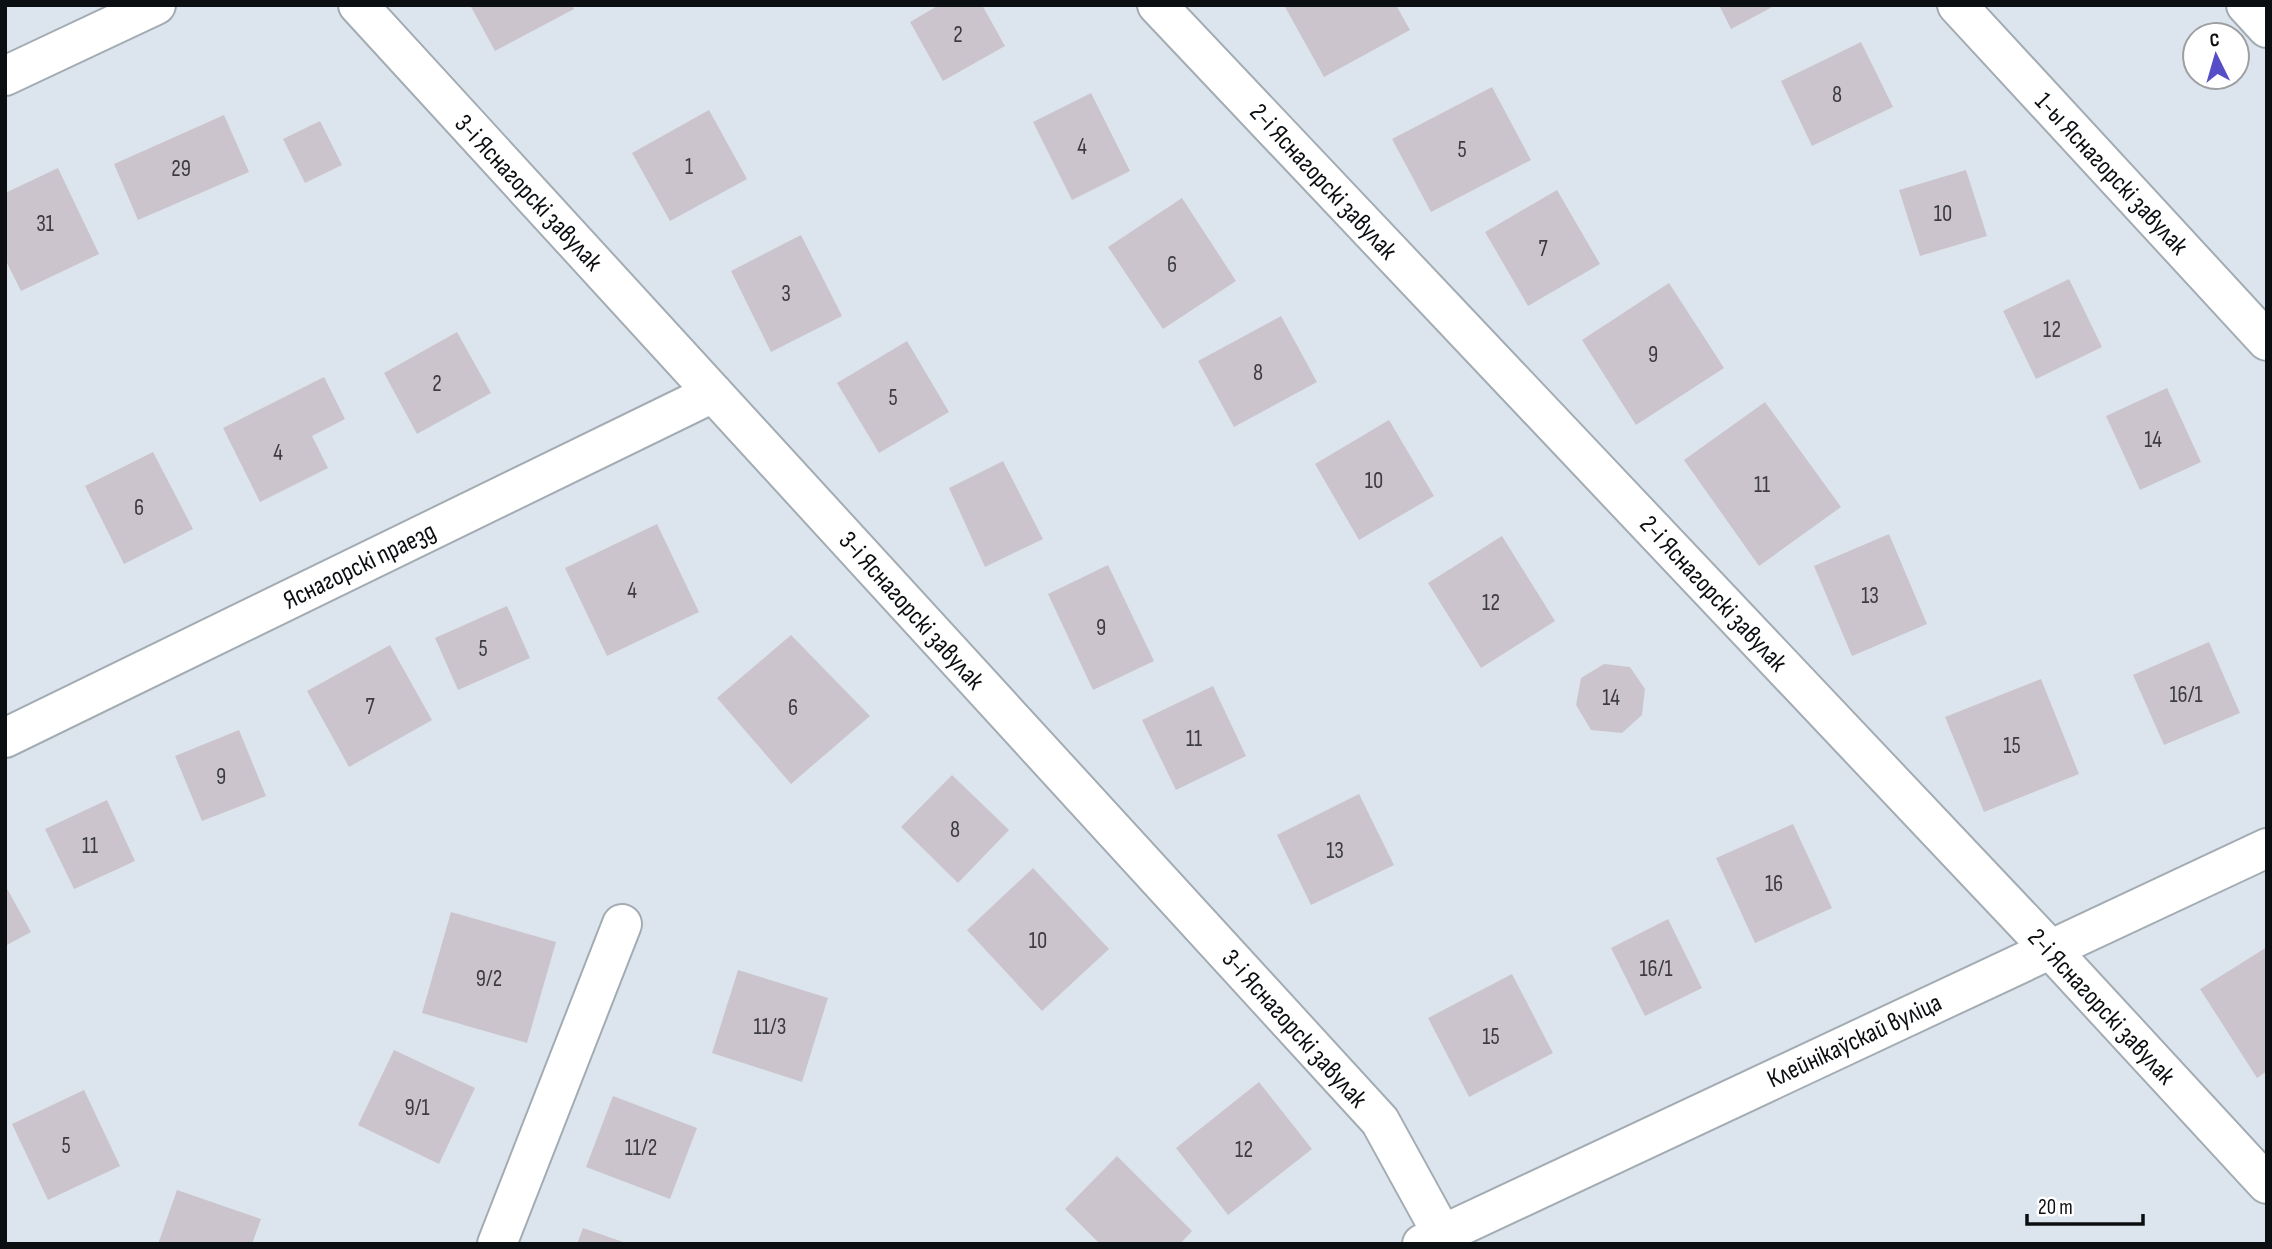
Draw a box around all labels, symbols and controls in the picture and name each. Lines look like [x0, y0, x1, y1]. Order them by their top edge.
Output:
house number: 2 [953, 21, 963, 49]
north arrow [2181, 21, 2251, 91]
text: С [2209, 29, 2221, 52]
house number: 8 [1832, 81, 1842, 109]
street label: 1-ы Яснагорскі завулак [2028, 87, 2194, 262]
street label: 2-і Яснагорскі завулак [1243, 98, 1403, 267]
street label: 3-і Яснагорскі завулак [448, 109, 608, 278]
house number: 4 [1077, 133, 1087, 161]
house number: 5 [1457, 136, 1467, 164]
house number: 1 [685, 153, 693, 181]
house number: 29 [171, 155, 191, 183]
house number: 10 [1934, 200, 1952, 228]
house number: 31 [36, 210, 54, 238]
house number: 7 [1538, 235, 1548, 263]
house number: 6 [1167, 251, 1177, 279]
house number: 3 [781, 280, 791, 308]
house number: 12 [2043, 316, 2061, 344]
house number: 9 [1648, 341, 1658, 369]
house number: 8 [1253, 359, 1263, 387]
house number: 2 [432, 370, 442, 398]
house number: 5 [888, 384, 898, 412]
house number: 14 [2144, 426, 2162, 454]
house number: 4 [273, 439, 283, 467]
house number: 10 [1365, 467, 1383, 495]
house number: 11 [1754, 471, 1770, 499]
house number: 6 [134, 494, 144, 522]
street label: 2-і Яснагорскі завулак [1633, 510, 1793, 679]
street label: Яснагорскі праезд [278, 516, 441, 617]
street label: 3-і Яснагорскі завулак [832, 525, 990, 697]
house number: 4 [627, 577, 637, 605]
house number: 13 [1861, 582, 1879, 610]
house number: 12 [1482, 589, 1500, 617]
house number: 9 [1096, 614, 1106, 642]
house number: 5 [478, 635, 488, 663]
house number: 16/1 [2170, 681, 2202, 709]
house number: 14 [1602, 684, 1620, 712]
house number: 7 [365, 693, 375, 721]
house number: 6 [788, 694, 798, 722]
house number: 11 [1186, 725, 1202, 753]
house number: 15 [2003, 732, 2021, 760]
house number: 9 [216, 763, 226, 791]
house number: 8 [950, 816, 960, 844]
house number: 11 [82, 832, 98, 860]
house number: 13 [1326, 837, 1344, 865]
house number: 16 [1765, 870, 1783, 898]
street label: 2-і Яснагорскі завулак [2021, 923, 2181, 1092]
house number: 10 [1029, 927, 1047, 955]
street label: 3-і Яснагорскі завулак [1215, 943, 1373, 1115]
house number: 16/1 [1640, 955, 1672, 983]
house number: 9/2 [476, 965, 502, 993]
street label: Клейнікаўскай вуліца [1763, 987, 1947, 1095]
house number: 11/3 [754, 1013, 786, 1041]
house number: 15 [1482, 1023, 1500, 1051]
house number: 9/1 [405, 1094, 429, 1122]
house number: 5 [61, 1132, 71, 1160]
house number: 11/2 [625, 1134, 657, 1162]
house number: 12 [1235, 1136, 1253, 1164]
scale bar [2027, 1182, 2142, 1226]
text: 20 m [2038, 1195, 2073, 1220]

